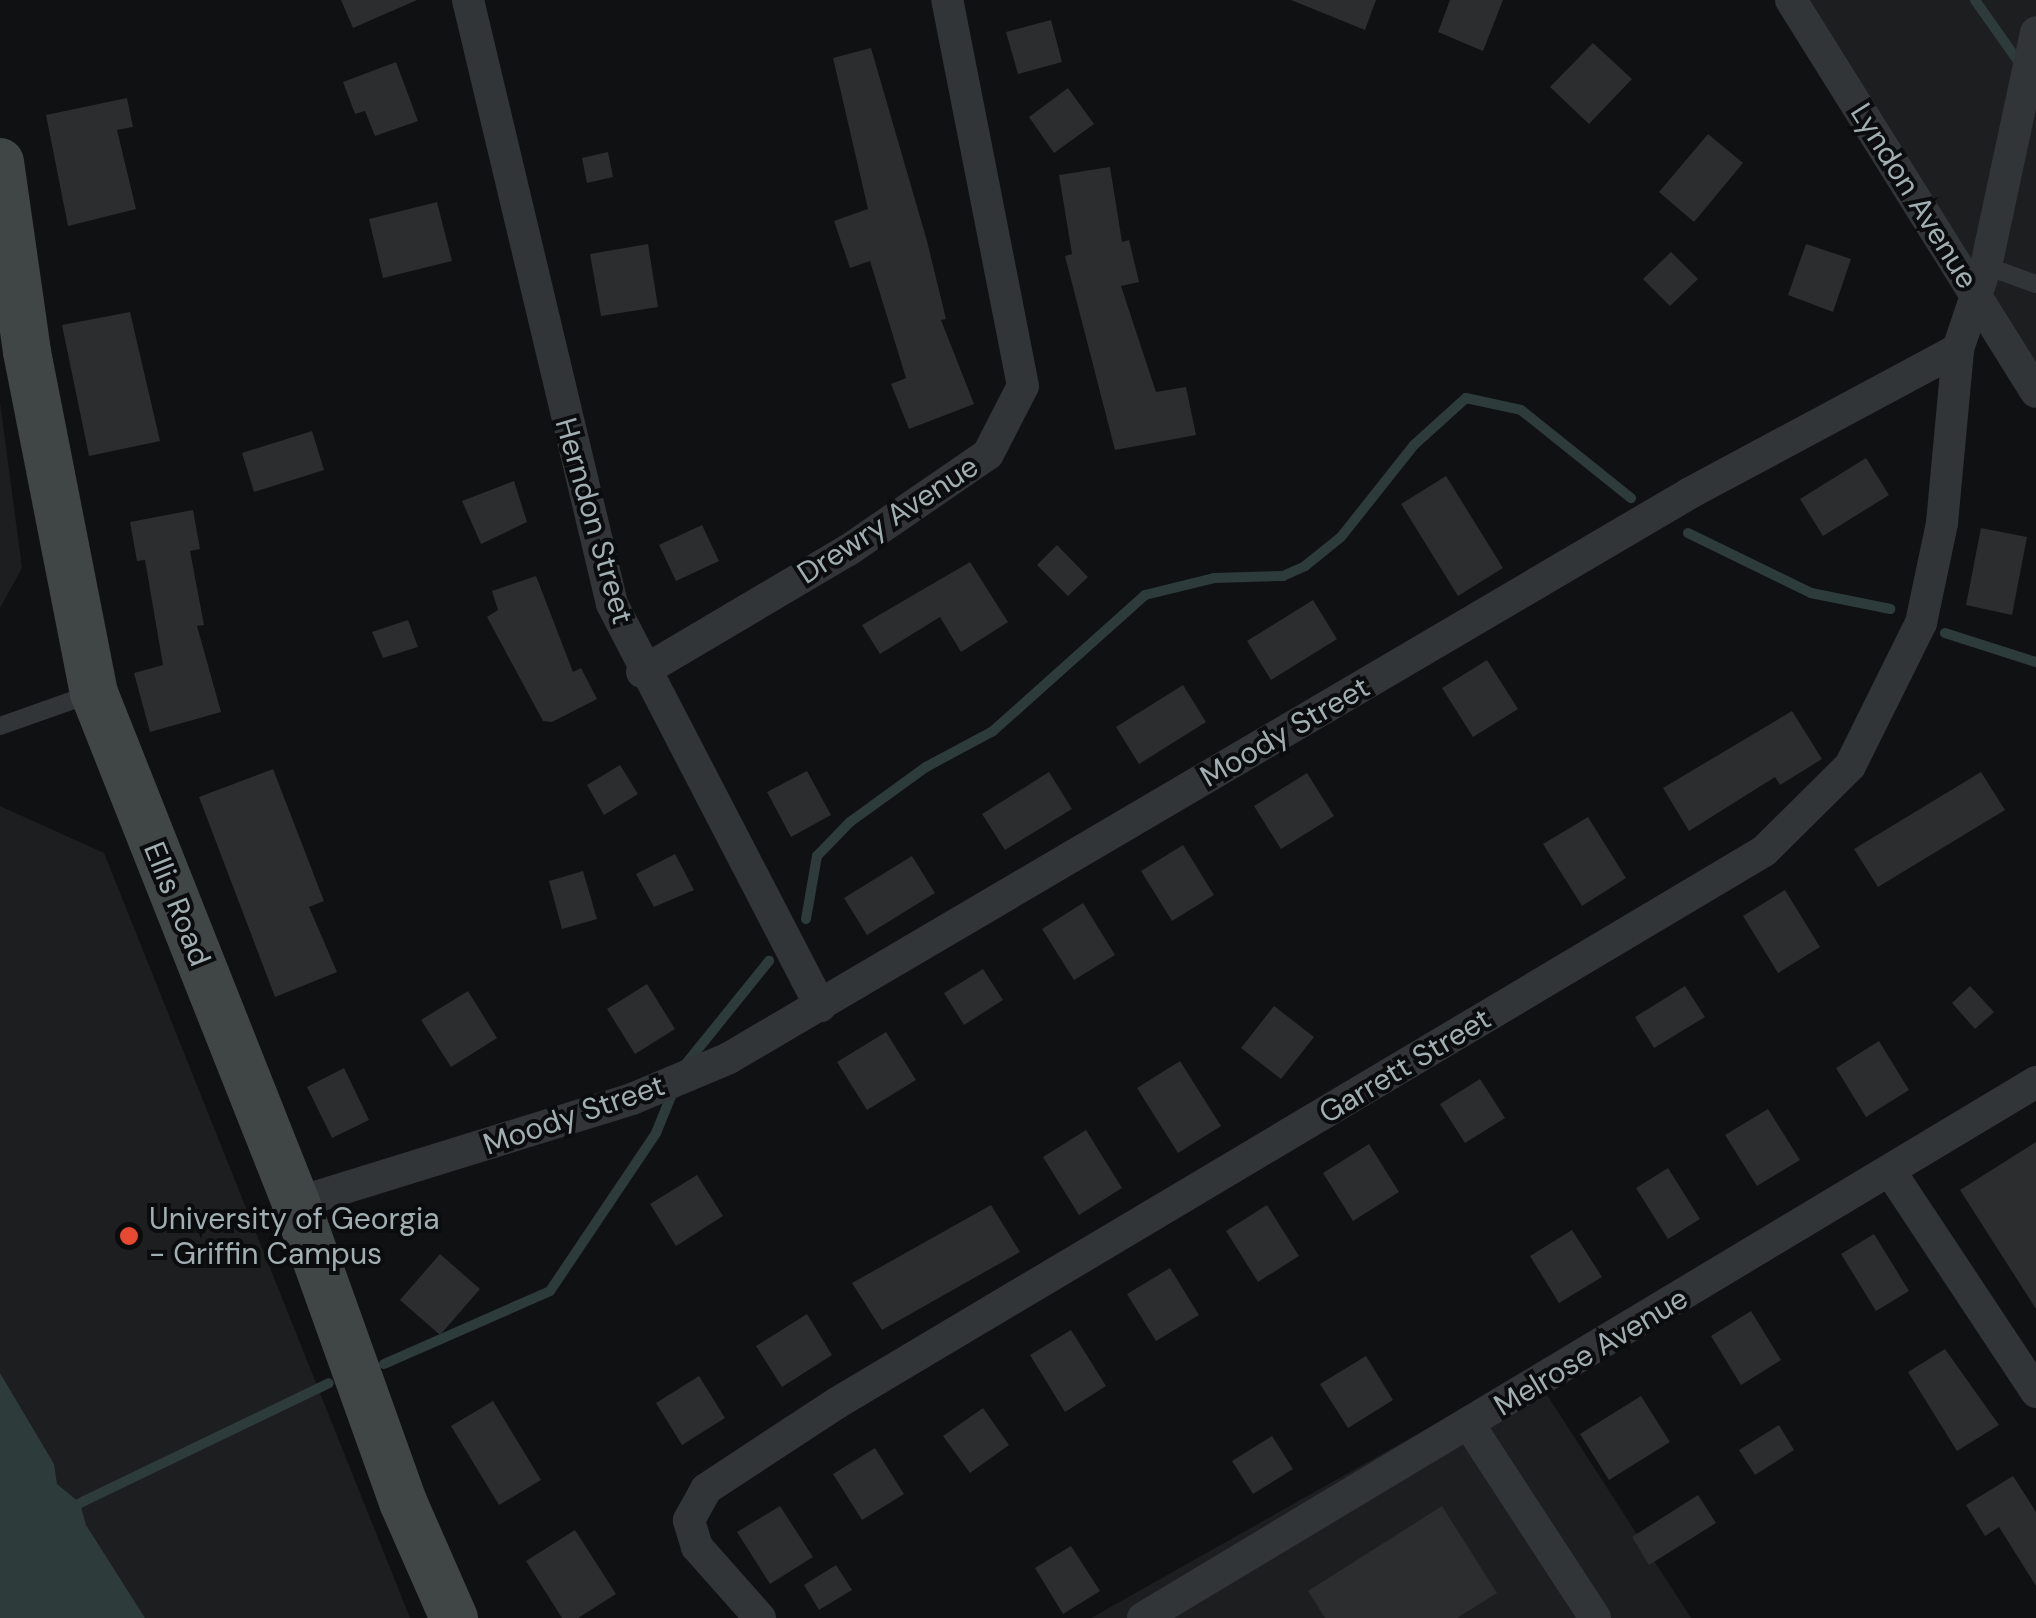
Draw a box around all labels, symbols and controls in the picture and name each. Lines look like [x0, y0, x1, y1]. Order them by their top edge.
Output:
street label: Lyndon Avenue [1843, 97, 1985, 295]
street label: Herndon Street [547, 414, 641, 628]
street label: Drewry Avenue [791, 448, 985, 592]
street label: Moody Street [1194, 669, 1376, 795]
street label: Ellis Road [136, 837, 218, 971]
street label: Garrett Street [1313, 1001, 1497, 1131]
street label: Moody Street [479, 1067, 669, 1163]
place label: University of Georgia - Griffin Campus [149, 1201, 439, 1272]
marker: University of Georgia - Griffin Campus [118, 1225, 140, 1247]
street label: Melrose Avenue [1488, 1280, 1694, 1424]

